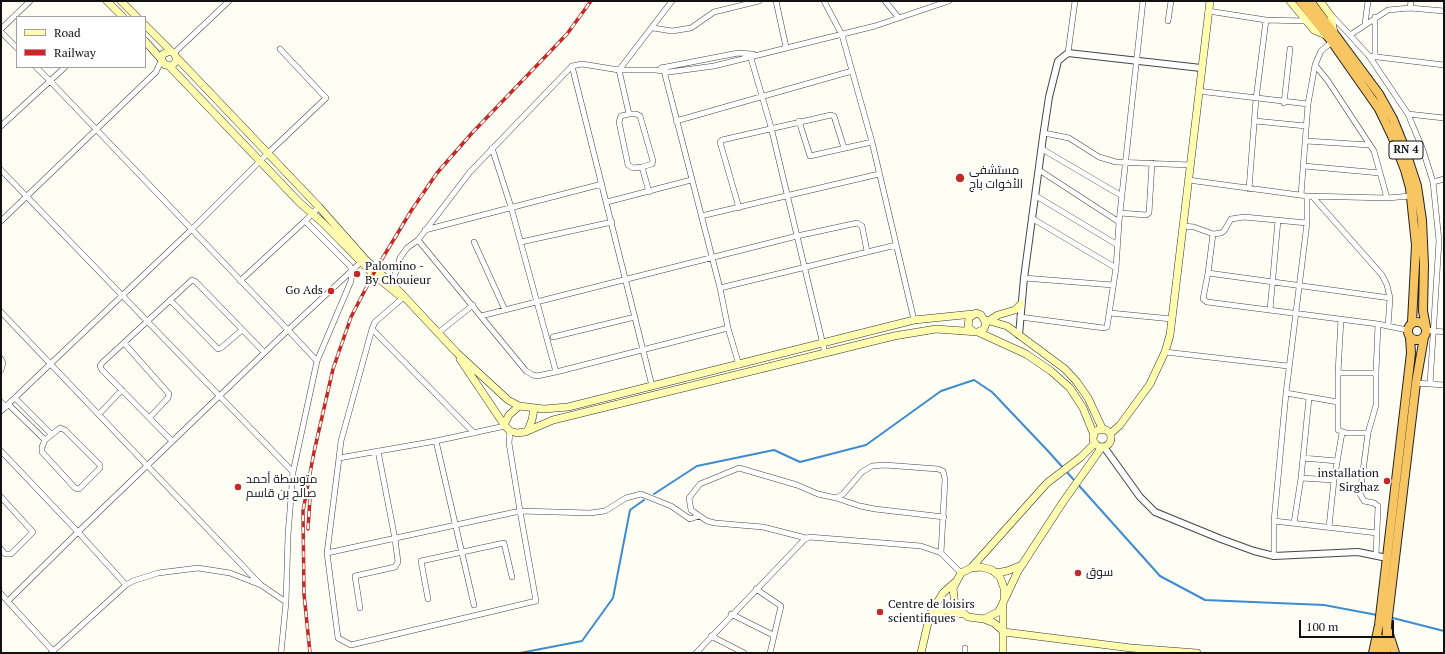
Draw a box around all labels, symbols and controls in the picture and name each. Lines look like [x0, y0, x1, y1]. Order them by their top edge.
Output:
legend [16, 16, 146, 68]
text: Road [54, 25, 81, 40]
text: Railway [54, 45, 96, 60]
road number: RN 4 [1389, 141, 1423, 159]
place label: مستشفى الأخوات باج [969, 164, 1023, 192]
marker: مستشفى الأخوات باج [954, 172, 966, 184]
place label: Palomino - By Chouieur [365, 260, 431, 288]
marker: Palomino - By Chouieur [352, 269, 362, 279]
place label: Go Ads [285, 284, 323, 298]
marker: Go Ads [326, 286, 336, 296]
place label: installation Sirghaz [1317, 467, 1379, 495]
place label: متوسطة أحمد صالح بن قاسم [246, 473, 317, 501]
marker: installation Sirghaz [1382, 476, 1392, 486]
marker: متوسطة أحمد صالح بن قاسم [233, 482, 243, 492]
place label: سوق [1086, 566, 1113, 580]
marker: سوق [1073, 568, 1083, 578]
place label: Centre de loisirs scientifiques [888, 598, 975, 626]
marker: Centre de loisirs scientifiques [875, 607, 885, 617]
scale bar [1301, 612, 1396, 638]
text: 100 m [1306, 619, 1338, 634]

